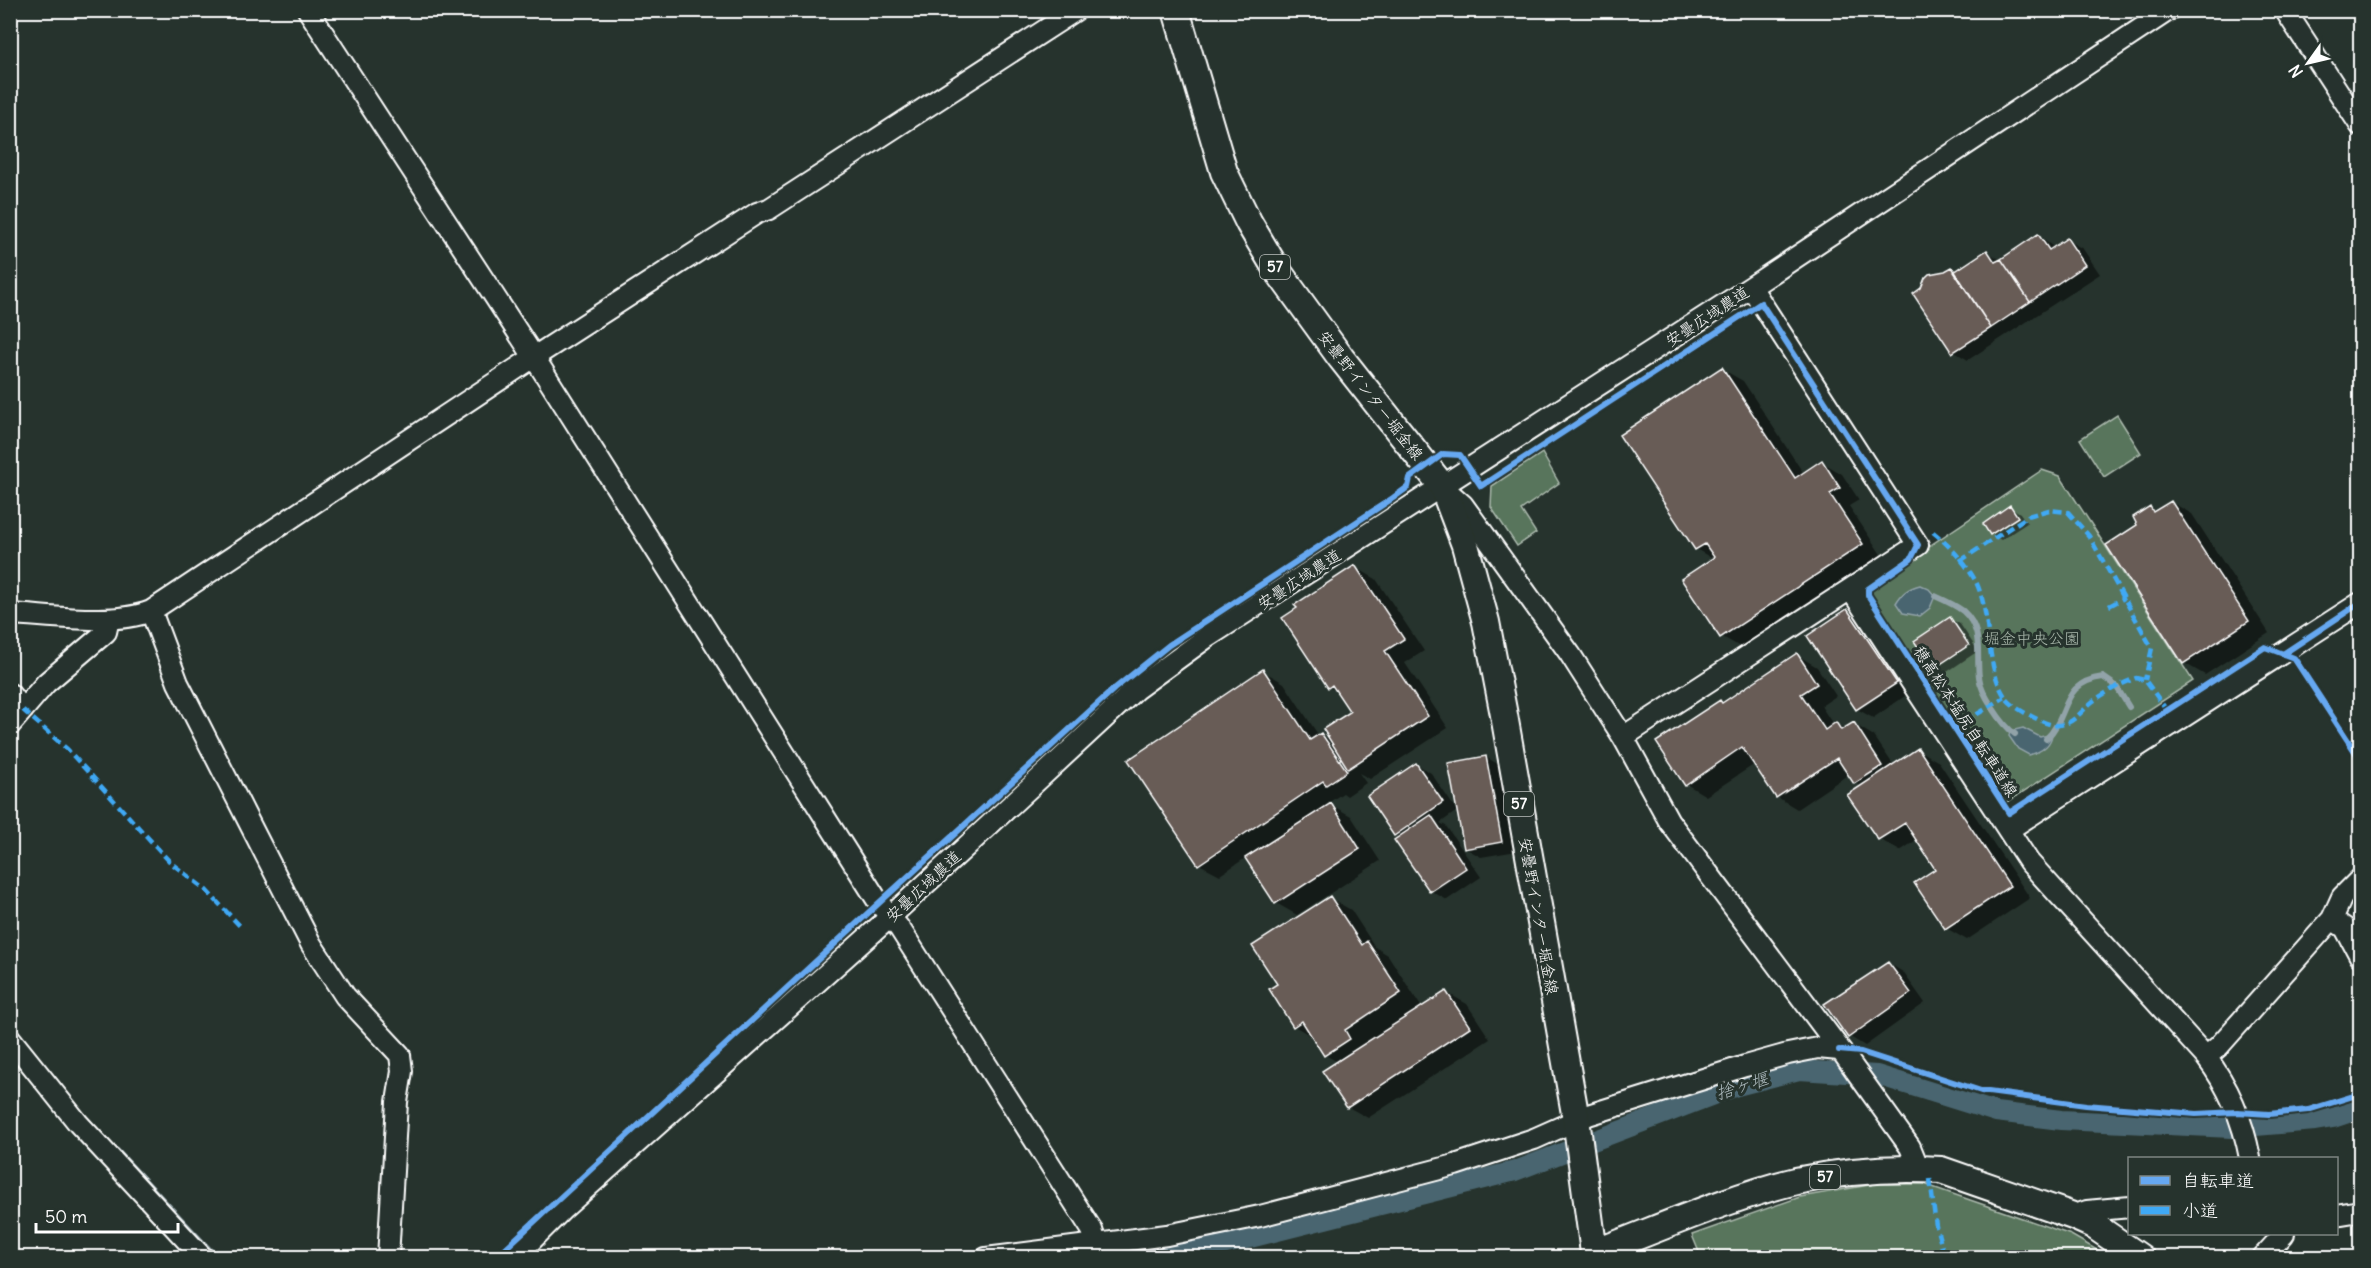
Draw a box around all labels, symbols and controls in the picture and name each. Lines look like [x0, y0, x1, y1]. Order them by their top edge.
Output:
north arrow [2278, 33, 2338, 93]
text: N [2284, 61, 2307, 82]
road number: 57 [1260, 255, 1290, 279]
street label: 安曇広域農道 [1661, 281, 1753, 351]
street label: 安曇野インター堀金線 [1314, 326, 1428, 464]
street label: 安曇広域農道 [1253, 544, 1345, 614]
park label: 堀金中央公園 [1984, 628, 2080, 648]
street label: 穂高松本塩尻自転車道線 [1910, 642, 2022, 800]
road number: 57 [1504, 792, 1534, 816]
street label: 安曇野インター堀金線 [1515, 836, 1563, 996]
street label: 安曇広域農道 [881, 846, 965, 926]
water label: 捨ヶ堰 [1713, 1066, 1773, 1104]
legend [2128, 1157, 2338, 1235]
road number: 57 [1810, 1165, 1840, 1189]
text: 自転車道 [2182, 1169, 2254, 1192]
scale bar [36, 1196, 178, 1234]
text: 小道 [2182, 1199, 2218, 1222]
text: 50 m [45, 1205, 87, 1228]

